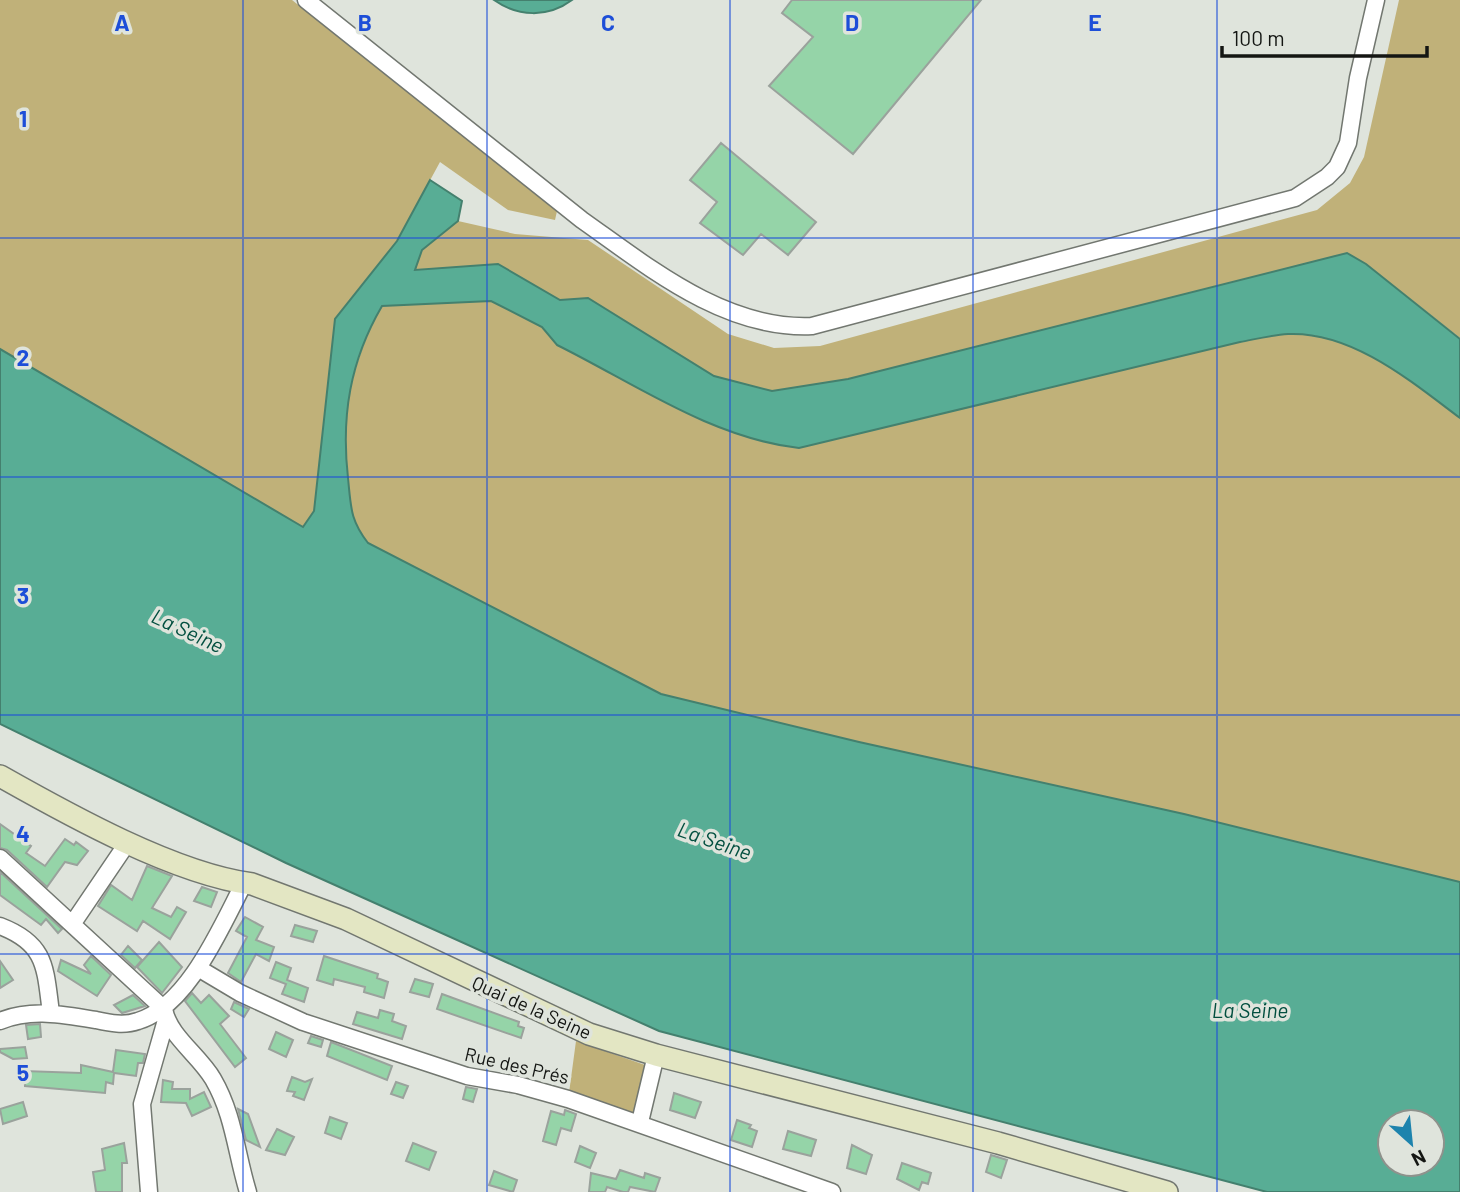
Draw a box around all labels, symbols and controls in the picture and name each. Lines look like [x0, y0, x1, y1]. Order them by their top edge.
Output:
text: A [114, 8, 130, 36]
text: B [358, 8, 372, 36]
text: C [601, 8, 615, 36]
text: D [845, 8, 859, 36]
text: E [1088, 8, 1102, 36]
scale bar [1222, 14, 1427, 58]
text: 100 m [1232, 25, 1285, 50]
text: 1 [19, 104, 27, 132]
text: 2 [17, 343, 29, 371]
text: 3 [17, 581, 29, 609]
water label: La Seine [148, 603, 228, 657]
water label: La Seine [675, 816, 755, 864]
text: 4 [16, 819, 30, 847]
street label: Quai de la Seine [469, 970, 595, 1044]
water label: La Seine [1212, 997, 1288, 1022]
street label: Rue des Prés [463, 1042, 571, 1088]
text: 5 [17, 1058, 29, 1086]
north arrow [1376, 1108, 1446, 1178]
text: N [1408, 1145, 1430, 1172]

